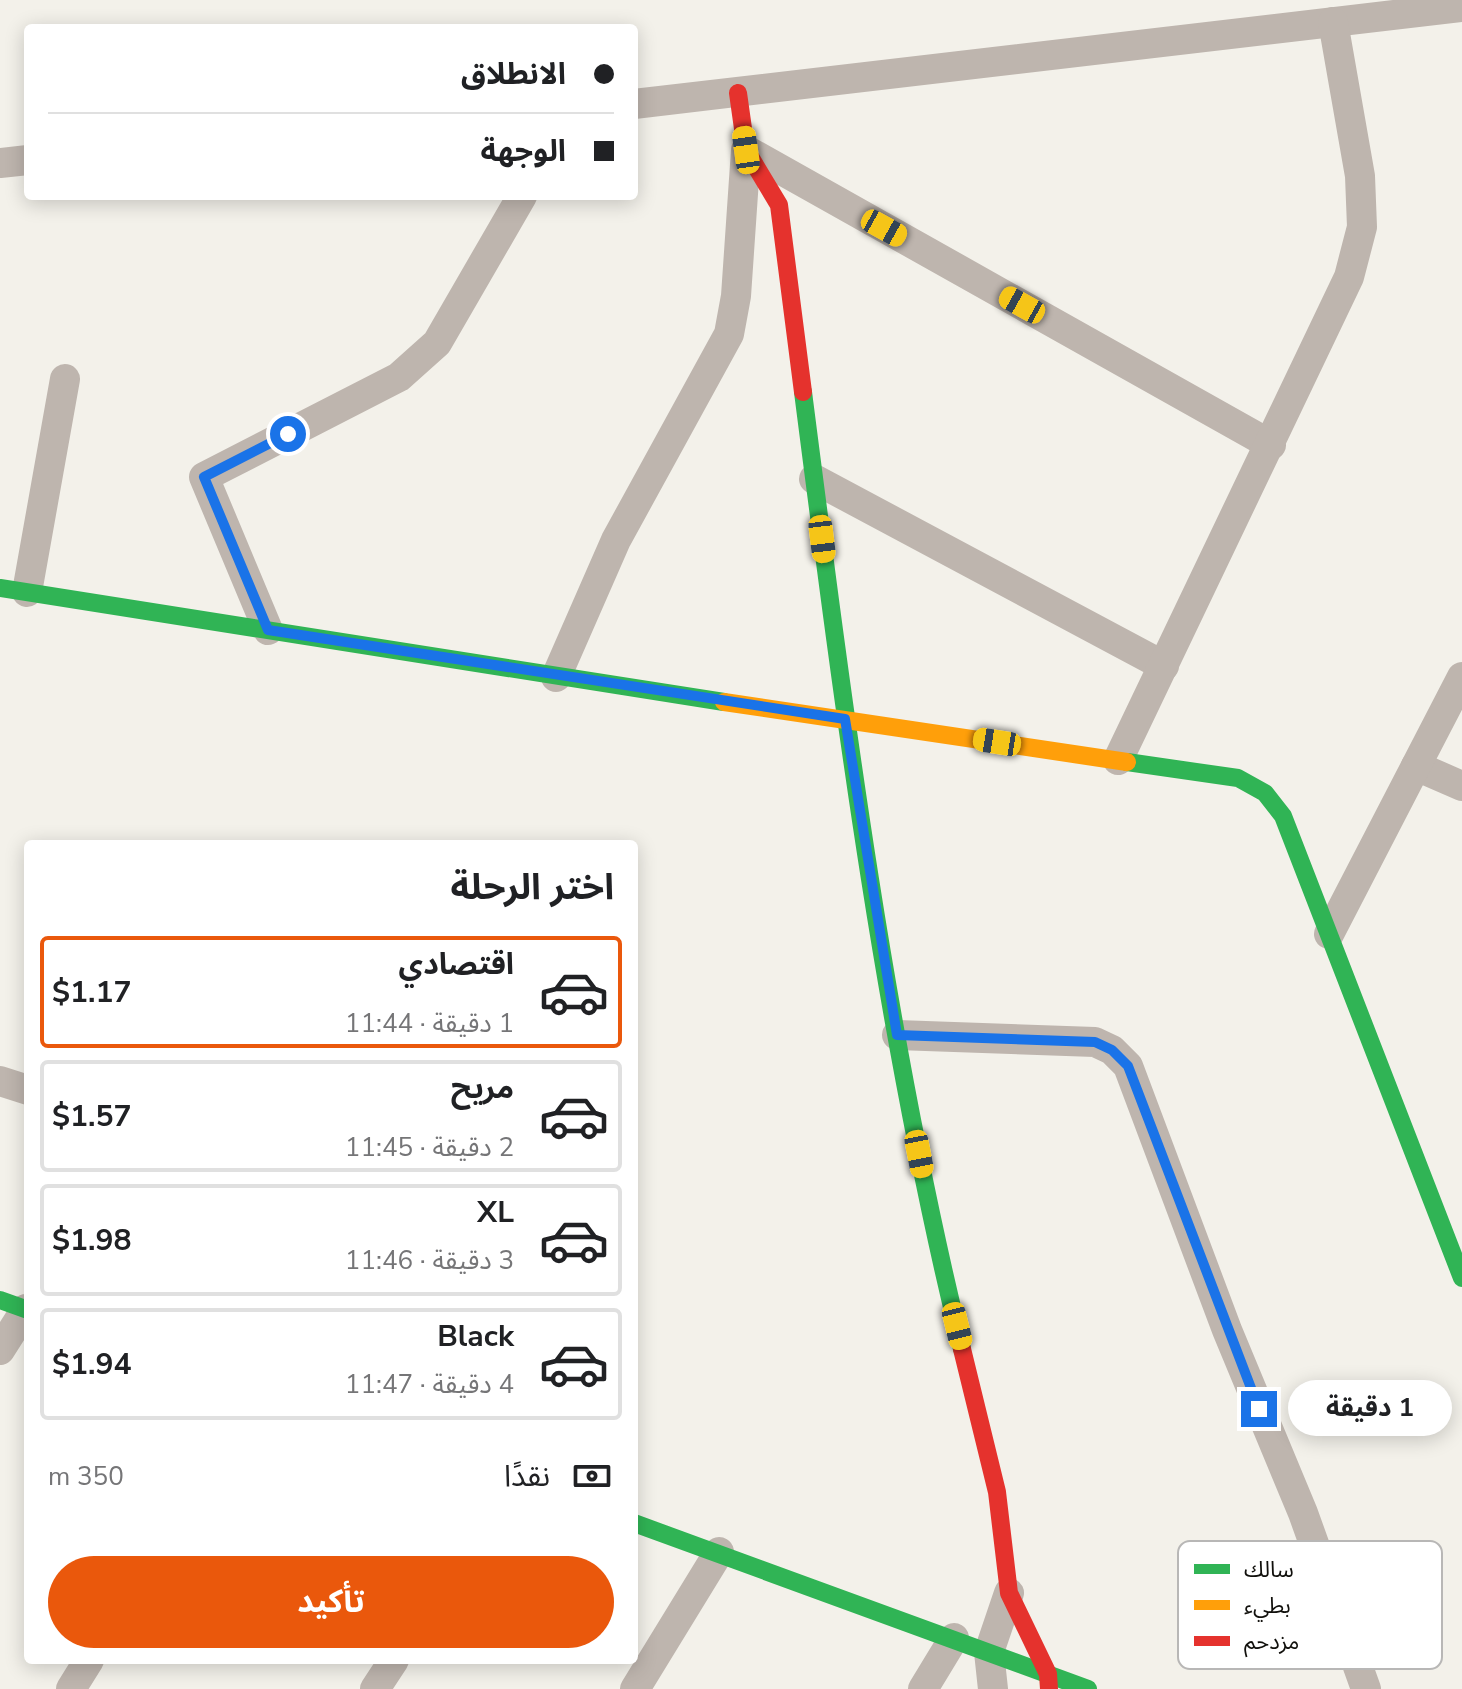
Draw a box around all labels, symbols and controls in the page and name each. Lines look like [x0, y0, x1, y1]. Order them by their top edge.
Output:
text: الانطلاق [461, 54, 566, 95]
car [731, 125, 761, 175]
text: الوجهة [481, 131, 566, 172]
car [857, 206, 911, 250]
car [995, 283, 1049, 327]
route start [270, 416, 306, 452]
car [807, 514, 837, 564]
car [971, 726, 1023, 758]
text: اختر الرحلة [451, 863, 614, 912]
text: اقتصادي [399, 944, 514, 985]
icon: car [538, 956, 610, 1028]
text: $1.17 [52, 972, 131, 1013]
text: 1 دقيقة · 11:44 [345, 1006, 514, 1041]
text: مريح [451, 1068, 514, 1109]
icon: car [538, 1080, 610, 1152]
text: $1.57 [52, 1096, 131, 1137]
car [903, 1128, 935, 1180]
text: 2 دقيقة · 11:45 [345, 1130, 514, 1165]
text: XL [477, 1192, 514, 1233]
icon: car [538, 1204, 610, 1276]
text: $1.98 [52, 1220, 131, 1261]
text: 3 دقيقة · 11:46 [345, 1243, 514, 1278]
car [940, 1300, 974, 1352]
text: Black [437, 1316, 514, 1357]
icon: car [538, 1328, 610, 1400]
text: $1.94 [52, 1344, 131, 1385]
text: 4 دقيقة · 11:47 [345, 1367, 514, 1402]
callout: 1 دقيقة [1287, 1381, 1451, 1437]
text: 1 دقيقة [1326, 1390, 1414, 1425]
route end [1241, 1391, 1277, 1427]
icon: cash [570, 1454, 614, 1498]
text: نقدًا [504, 1456, 550, 1497]
text: 350 m [48, 1459, 124, 1494]
legend [1178, 1541, 1442, 1669]
text: سالك [1244, 1555, 1294, 1585]
button: تأكيد [48, 1556, 614, 1648]
text: بطيء [1244, 1591, 1291, 1622]
text: مزدحم [1244, 1627, 1299, 1658]

